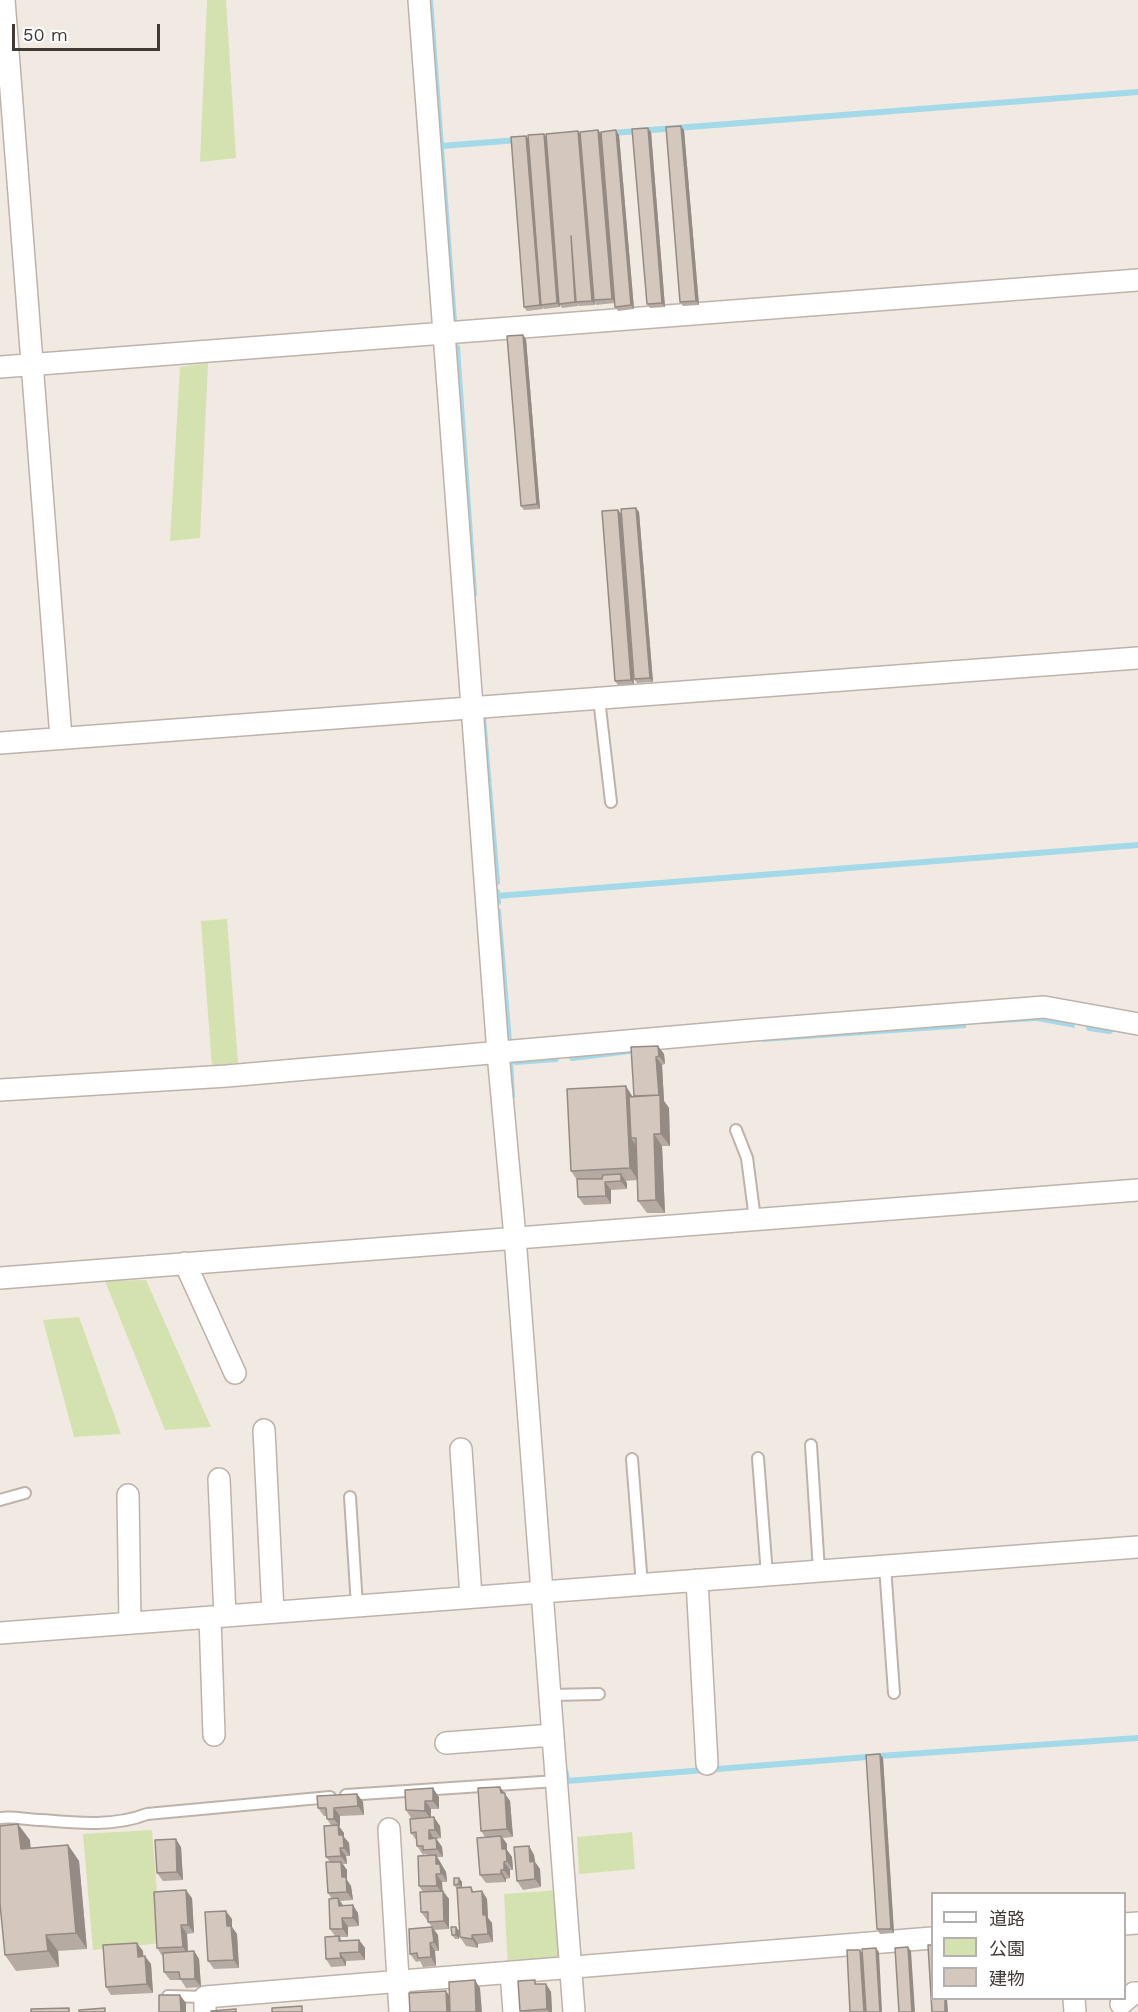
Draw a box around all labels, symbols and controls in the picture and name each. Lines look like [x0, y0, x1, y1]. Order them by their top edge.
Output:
scale bar [15, 12, 164, 50]
text: 50 m [23, 24, 68, 45]
legend [931, 1892, 1126, 2000]
text: 道路 [989, 1908, 1025, 1929]
text: 公園 [989, 1938, 1025, 1959]
text: 建物 [989, 1968, 1025, 1989]

